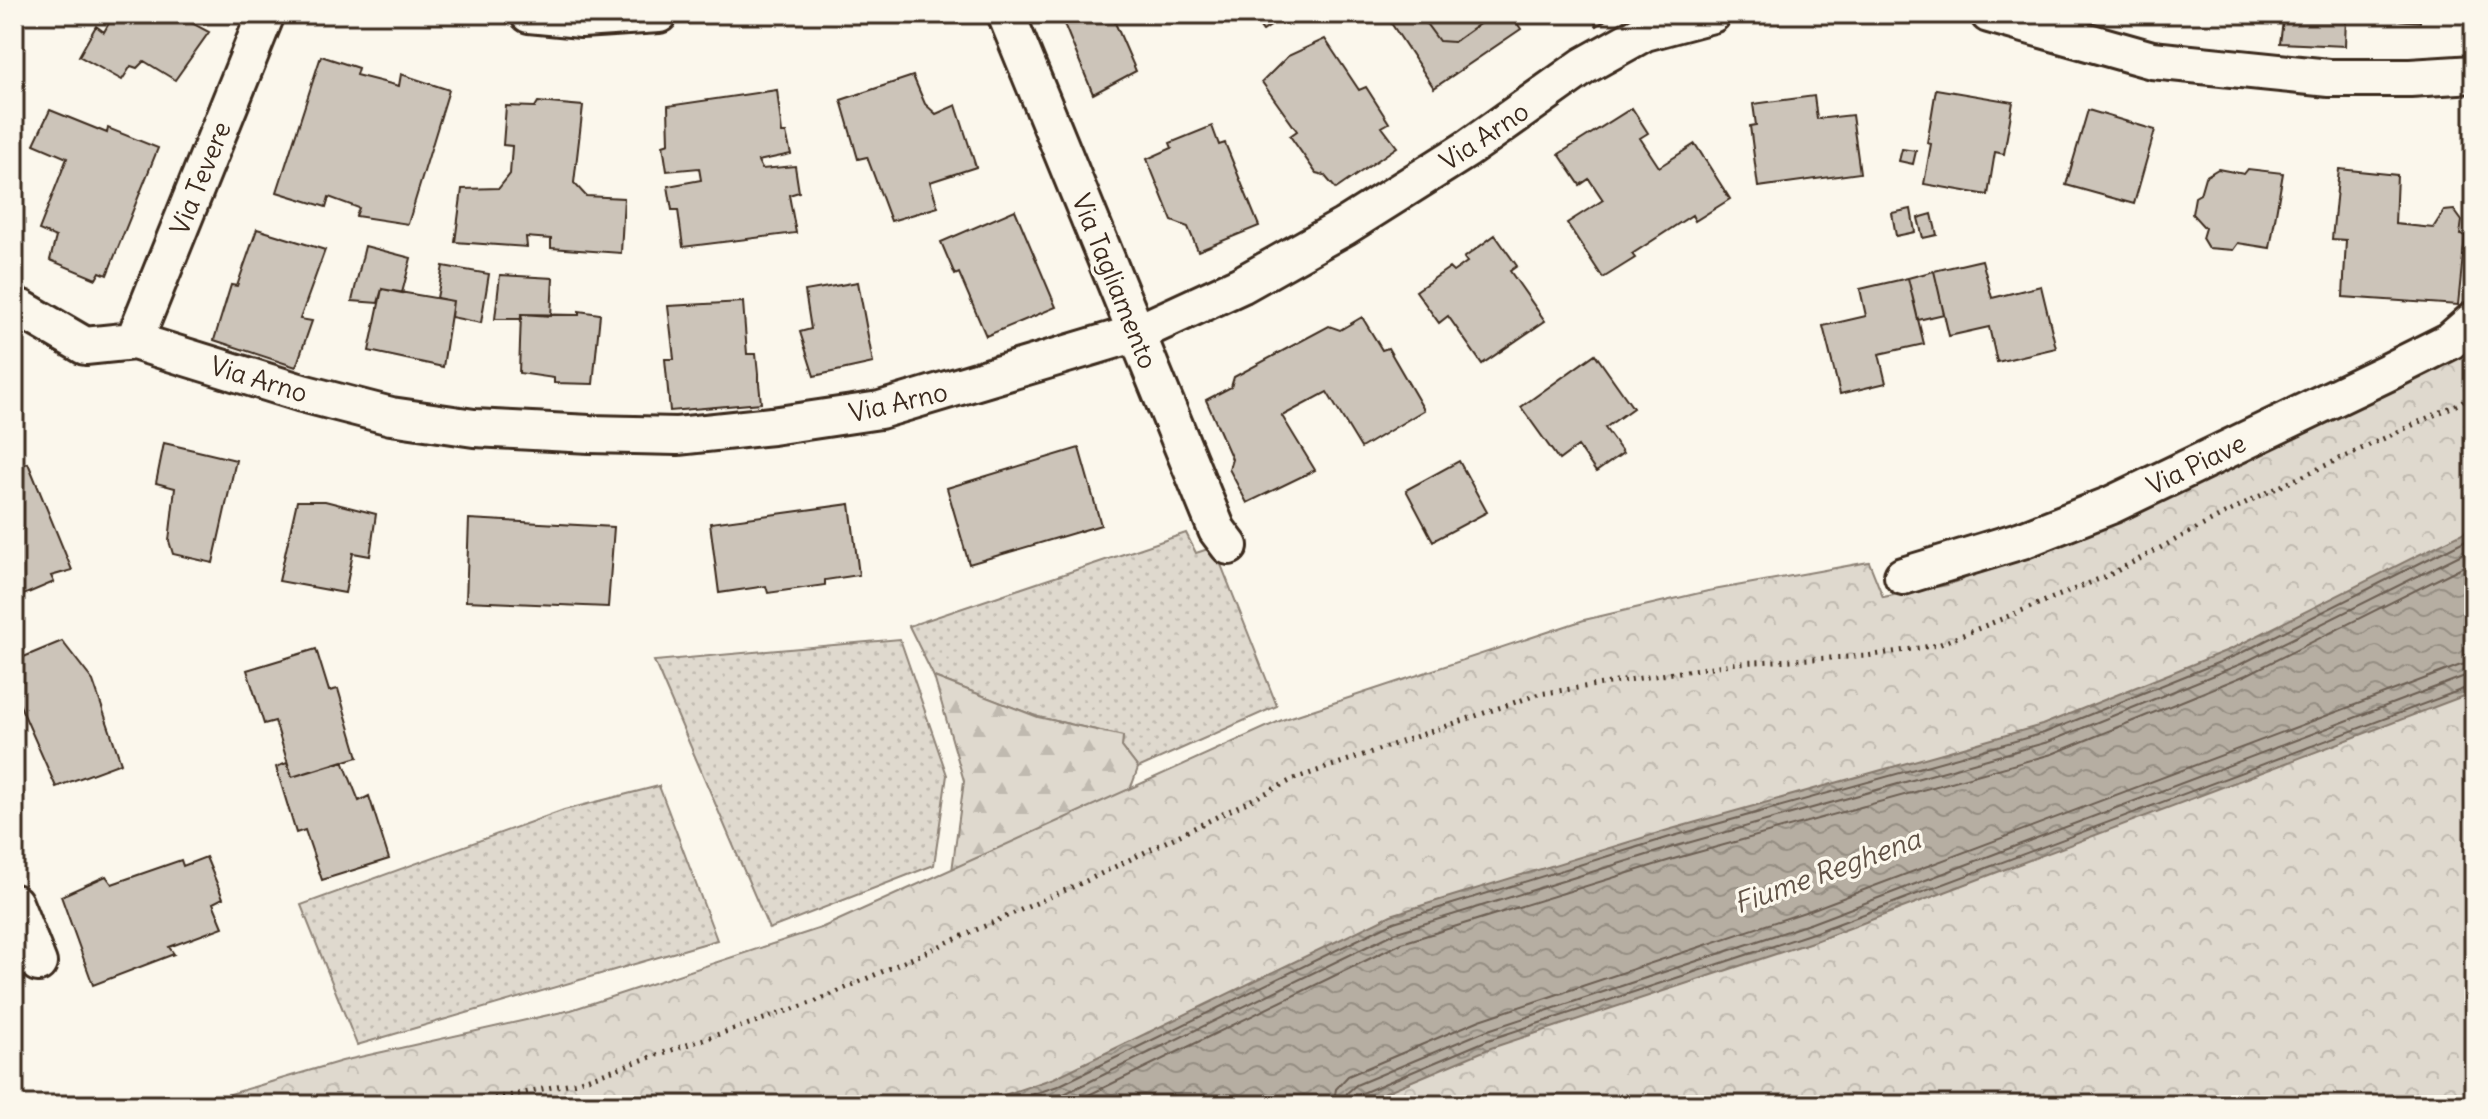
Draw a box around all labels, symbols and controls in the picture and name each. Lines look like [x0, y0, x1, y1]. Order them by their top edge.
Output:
street label: Via Arno [1433, 94, 1535, 178]
street label: Via Tevere [162, 116, 238, 240]
street label: Via Tagliamento [1065, 189, 1165, 373]
street label: Via Arno [206, 349, 312, 409]
street label: Via Arno [846, 375, 950, 429]
street label: Via Piave [2141, 426, 2251, 502]
water label: Fiume Reghena [1729, 820, 1927, 921]

